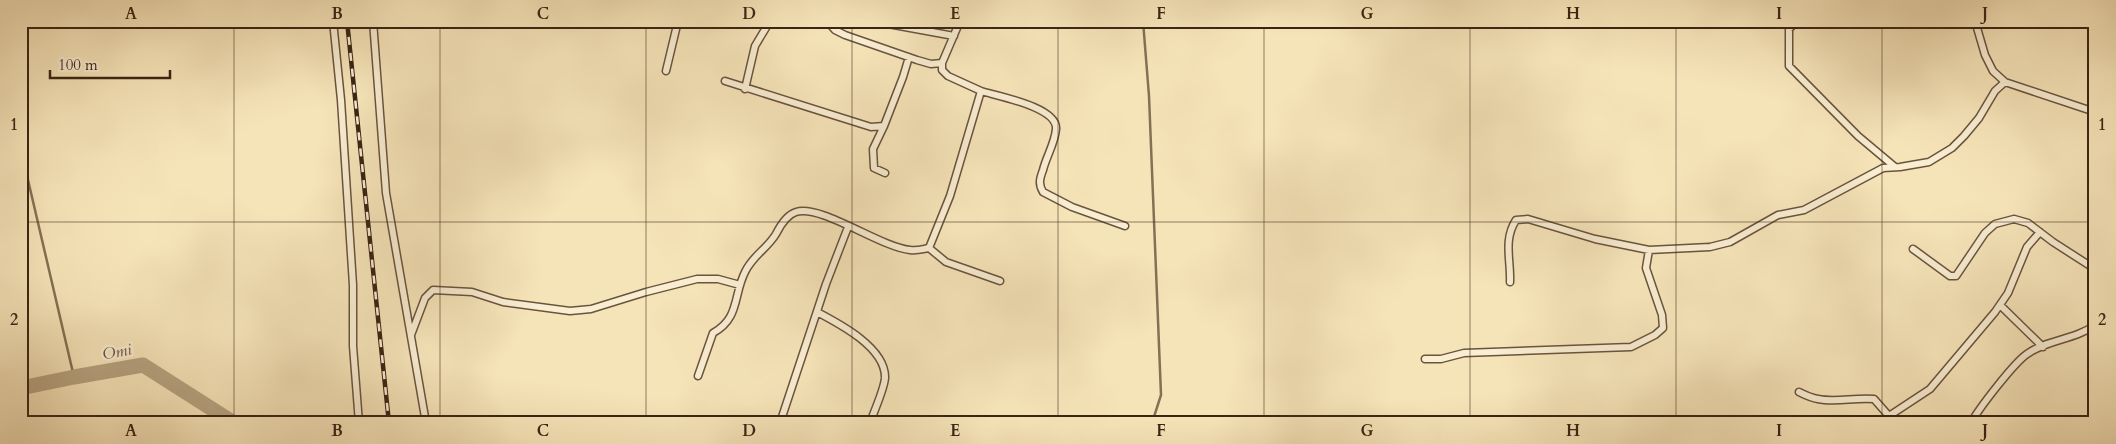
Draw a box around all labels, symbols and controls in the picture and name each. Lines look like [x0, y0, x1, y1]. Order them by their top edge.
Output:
text: A [125, 3, 137, 25]
text: B [331, 3, 343, 25]
text: C [537, 3, 549, 25]
text: D [742, 3, 756, 25]
text: E [950, 3, 960, 25]
text: F [1156, 3, 1166, 25]
text: G [1360, 3, 1374, 25]
text: H [1566, 3, 1580, 25]
text: I [1776, 3, 1782, 25]
text: J [1980, 3, 1988, 25]
scale bar [50, 48, 170, 80]
text: 100 m [58, 55, 98, 75]
text: 1 [10, 114, 18, 136]
text: 1 [2098, 114, 2106, 136]
text: 2 [10, 309, 18, 331]
text: 2 [2098, 309, 2106, 331]
water label: Omi [101, 338, 134, 366]
text: A [125, 420, 137, 442]
text: B [331, 420, 343, 442]
text: C [537, 420, 549, 442]
text: D [742, 420, 756, 442]
text: E [950, 420, 960, 442]
text: F [1156, 420, 1166, 442]
text: G [1360, 420, 1374, 442]
text: H [1566, 420, 1580, 442]
text: I [1776, 420, 1782, 442]
text: J [1980, 420, 1988, 442]

